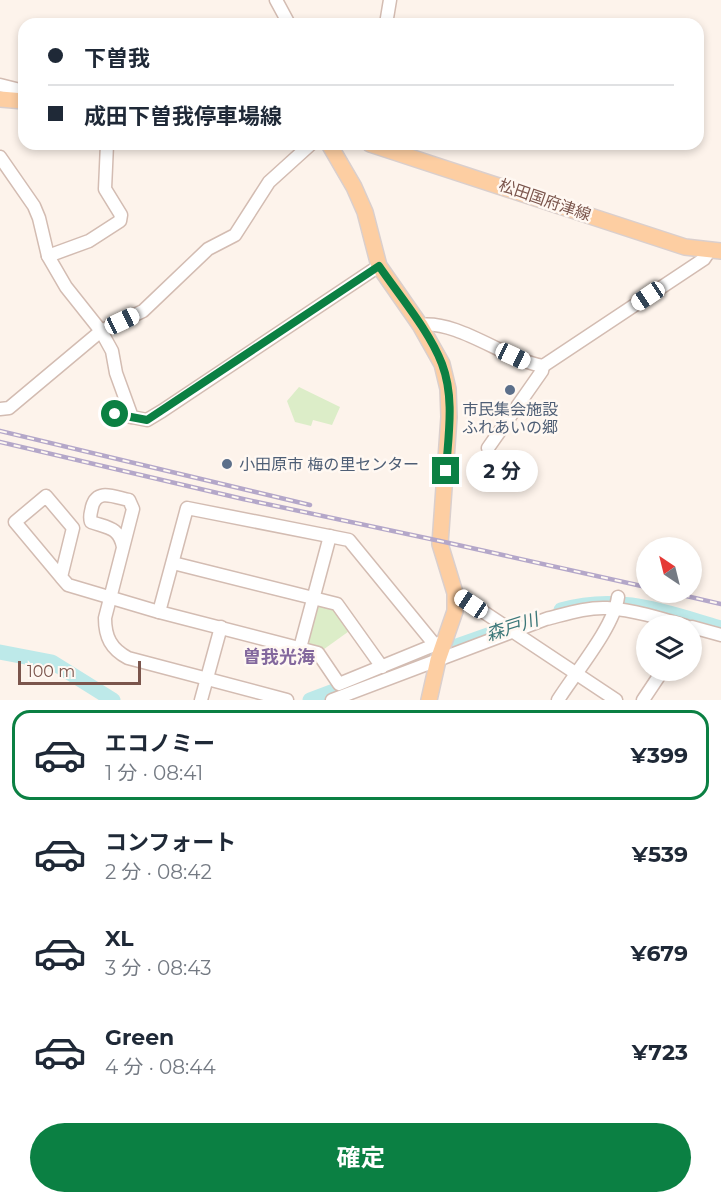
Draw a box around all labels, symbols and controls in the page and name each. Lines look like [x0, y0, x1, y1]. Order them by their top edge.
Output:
text: 下曽我 [84, 45, 150, 72]
text: 成田下曽我停車場線 [84, 103, 282, 130]
street label: 松田国府津線 [497, 175, 593, 225]
car [628, 278, 668, 314]
car [102, 305, 142, 337]
car [493, 340, 533, 372]
marker: 市民集会施設 ふれあいの郷 [503, 383, 517, 397]
route start [101, 400, 128, 427]
place label: 市民集会施設 ふれあいの郷 [462, 400, 558, 437]
callout: 2 分 [467, 450, 539, 492]
place label: 小田原市 梅の里センター [239, 455, 419, 474]
marker: 小田原市 梅の里センター [220, 457, 234, 471]
route end [432, 457, 459, 484]
text: 2 分 [483, 459, 521, 483]
north arrow [636, 537, 702, 603]
map controls [636, 537, 702, 681]
car [451, 586, 491, 622]
water label: 森戸川 [483, 608, 543, 646]
button: layers [636, 615, 702, 681]
district label: 曽我光海 [243, 646, 315, 668]
scale bar [18, 658, 141, 686]
text: 100 m [27, 662, 75, 681]
icon: car [33, 728, 87, 782]
text: エコノミー [105, 730, 215, 757]
text: ¥399 [631, 742, 688, 769]
text: 1 分 · 08:41 [105, 761, 203, 785]
icon: car [33, 827, 87, 881]
text: コンフォート [105, 829, 236, 856]
text: ¥539 [632, 841, 688, 868]
text: 2 分 · 08:42 [105, 860, 212, 884]
text: XL [105, 925, 134, 952]
icon: car [33, 926, 87, 980]
text: ¥679 [631, 940, 688, 967]
text: 3 分 · 08:43 [105, 956, 211, 980]
text: Green [105, 1024, 174, 1051]
icon: car [33, 1025, 87, 1079]
text: ¥723 [632, 1039, 688, 1066]
text: 4 分 · 08:44 [105, 1055, 216, 1079]
button: 確定 [30, 1123, 691, 1192]

